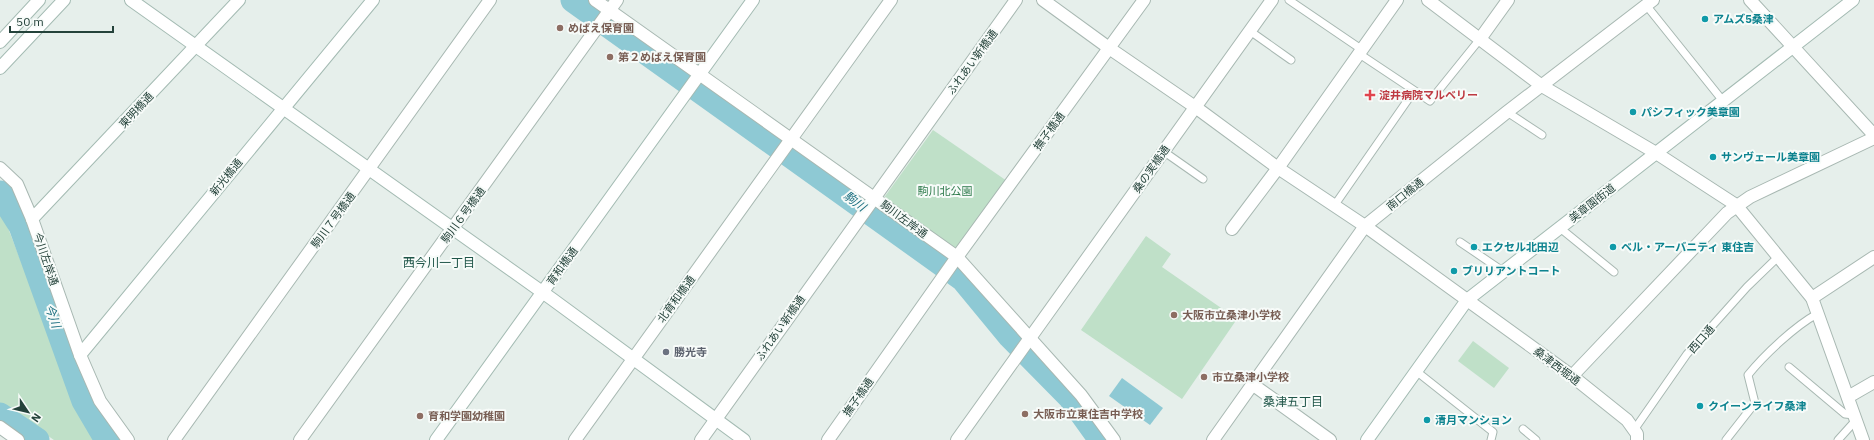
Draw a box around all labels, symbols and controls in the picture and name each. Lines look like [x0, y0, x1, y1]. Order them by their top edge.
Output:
scale bar [10, 8, 113, 34]
place label: アムズ5桑津 [1713, 12, 1774, 26]
text: 50 m [16, 14, 44, 29]
marker: アムズ5桑津 [1700, 14, 1710, 24]
place label: めばえ保育園 [568, 21, 634, 35]
marker: めばえ保育園 [555, 23, 565, 33]
street label: ふれあい新橋通 [944, 27, 1000, 97]
place label: 第２めばえ保育園 [618, 50, 706, 64]
marker: 第２めばえ保育園 [605, 52, 615, 62]
place label: 淀井病院マルベリー [1379, 88, 1478, 102]
street label: 東明橋通 [116, 89, 156, 131]
marker: 淀井病院マルベリー [1364, 89, 1376, 101]
place label: パシフィック美章園 [1641, 105, 1740, 119]
marker: パシフィック美章園 [1628, 107, 1638, 117]
street label: 撫子橋通 [1030, 109, 1068, 153]
street label: 桑の実橋通 [1129, 142, 1173, 196]
place label: サンヴェール美章園 [1721, 150, 1820, 164]
marker: サンヴェール美章園 [1708, 152, 1718, 162]
street label: 新光橋通 [207, 155, 245, 199]
street label: 南口橋通 [1383, 175, 1427, 213]
street label: 美章園街道 [1566, 181, 1618, 225]
street label: 駒川６号橋通 [438, 184, 488, 246]
park label: 駒川北公園 [918, 184, 973, 198]
water label: 駒川 [841, 188, 871, 215]
street label: 駒川７号橋通 [308, 189, 358, 251]
street label: 駒川左岸通 [878, 197, 930, 241]
street label: 今川左岸通 [30, 231, 62, 287]
place label: エクセル北田辺 [1482, 240, 1559, 254]
place label: ベル・アーバニティ 東住吉 [1621, 240, 1754, 254]
marker: エクセル北田辺 [1469, 242, 1479, 252]
marker: ベル・アーバニティ 東住吉 [1608, 242, 1618, 252]
street label: 育和橋通 [543, 244, 581, 288]
district label: 西今川一丁目 [403, 255, 475, 270]
place label: ブリリアントコート [1462, 264, 1561, 278]
marker: ブリリアントコート [1449, 266, 1459, 276]
street label: 北育和橋通 [654, 273, 698, 325]
street label: ふれあい新橋通 [752, 292, 808, 364]
water label: 今川 [42, 302, 65, 332]
place label: 大阪市立桑津小学校 [1182, 308, 1281, 322]
marker: 大阪市立桑津小学校 [1169, 310, 1179, 320]
street label: 西口通 [1685, 322, 1717, 356]
street label: 桑津西堀通 [1531, 344, 1583, 388]
place label: 勝光寺 [674, 345, 707, 359]
marker: 勝光寺 [661, 347, 671, 357]
place label: 市立桑津小学校 [1212, 370, 1289, 384]
marker: 市立桑津小学校 [1199, 372, 1209, 382]
street label: 撫子橋通 [840, 375, 876, 419]
north arrow [8, 392, 48, 432]
district label: 桑津五丁目 [1263, 394, 1323, 409]
place label: クイーンライフ桑津 [1708, 399, 1806, 413]
marker: クイーンライフ桑津 [1695, 401, 1705, 411]
place label: 大阪市立東住吉中学校 [1033, 407, 1143, 421]
place label: 育和学園幼稚園 [428, 409, 505, 423]
marker: 大阪市立東住吉中学校 [1020, 409, 1030, 419]
text: N [28, 410, 44, 425]
marker: 育和学園幼稚園 [415, 411, 425, 421]
place label: 清月マンション [1435, 413, 1512, 427]
marker: 清月マンション [1422, 415, 1432, 425]

